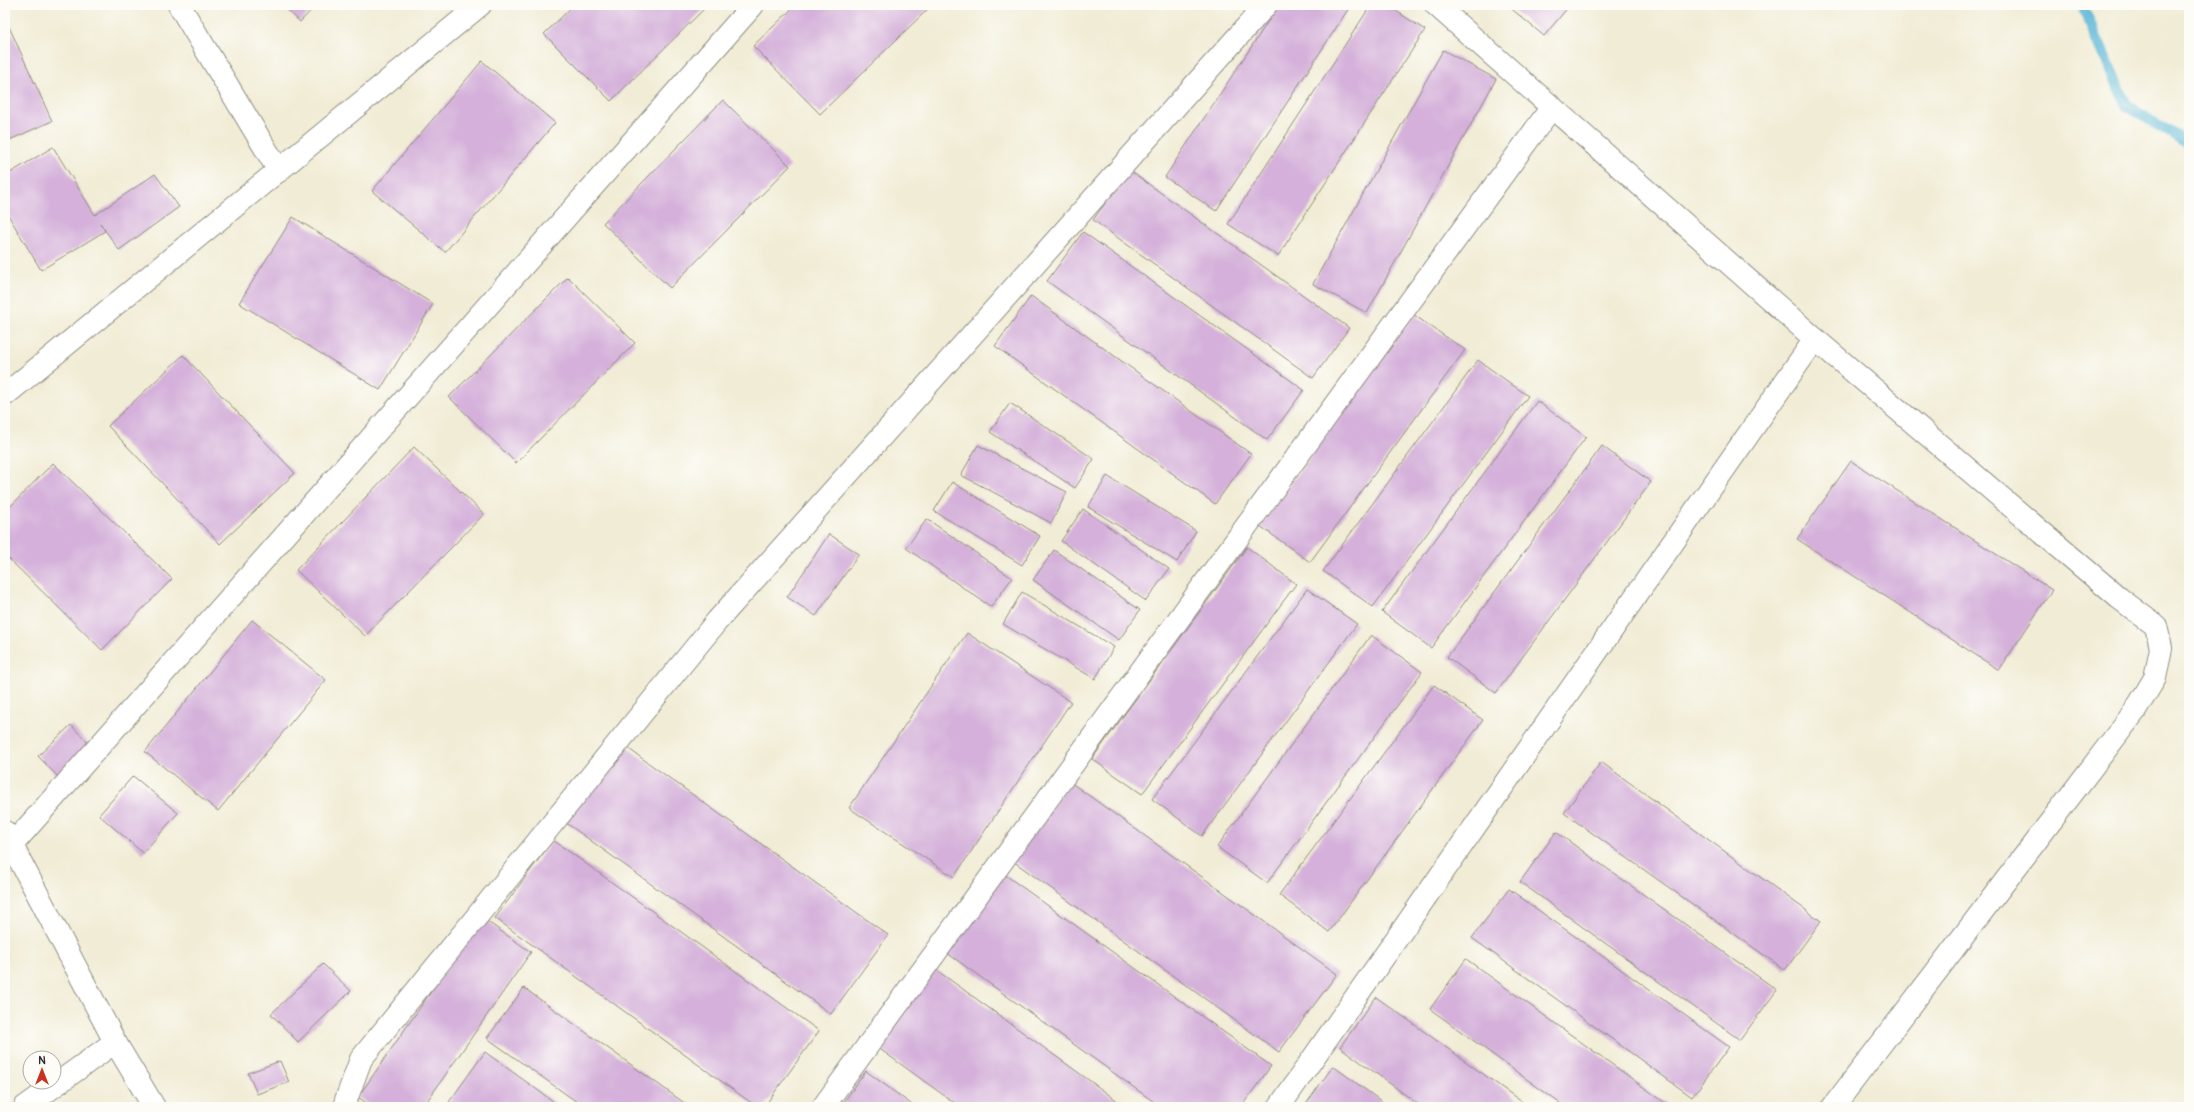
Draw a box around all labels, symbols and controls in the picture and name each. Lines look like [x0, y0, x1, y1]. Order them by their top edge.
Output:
north arrow [22, 1050, 62, 1090]
text: N [38, 1054, 46, 1067]

